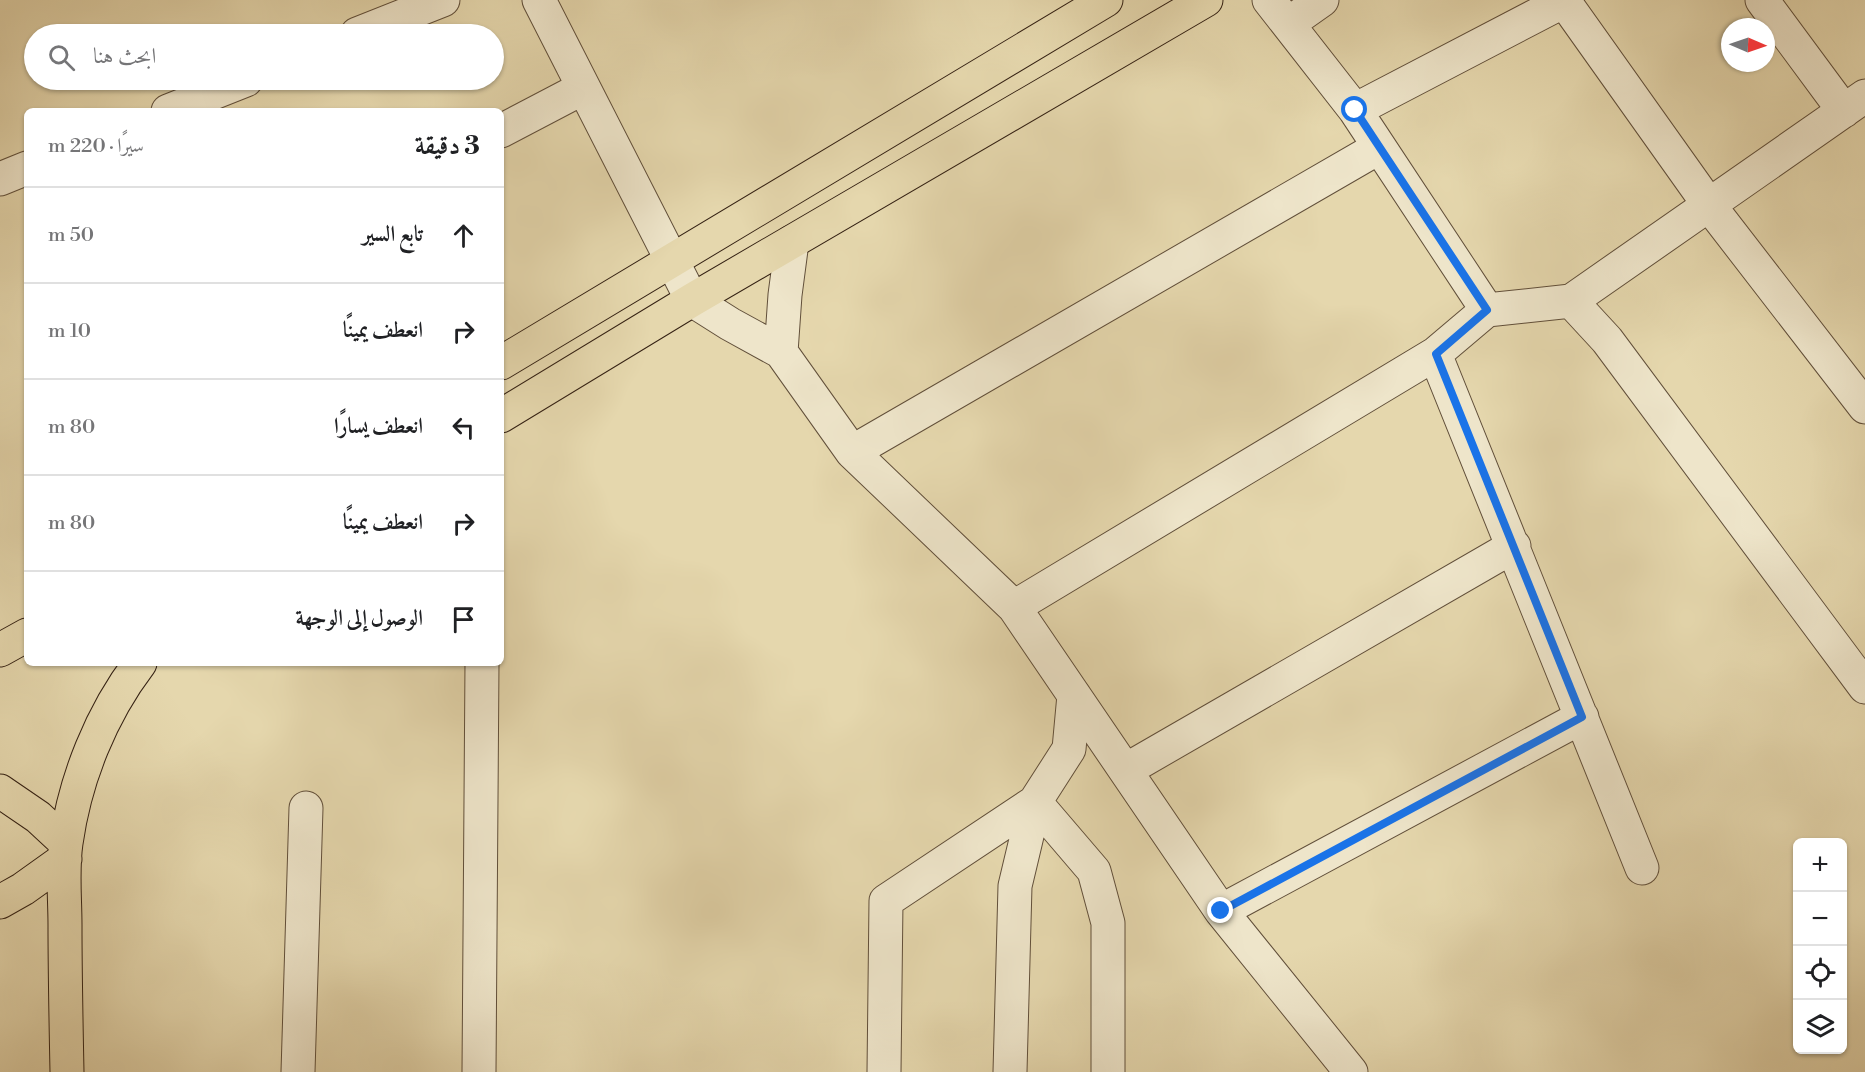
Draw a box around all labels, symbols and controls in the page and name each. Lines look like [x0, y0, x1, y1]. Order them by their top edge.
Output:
north arrow [1721, 18, 1775, 72]
search box [24, 24, 504, 90]
icon: search [45, 41, 78, 74]
text: ابحث هنا [93, 43, 156, 70]
route start [1341, 96, 1367, 122]
text: 3 دقيقة [415, 130, 480, 162]
text: سيرًا · 220 m [48, 134, 144, 159]
icon: ahead [447, 219, 480, 252]
text: تابع السير [362, 221, 423, 248]
text: 50 m [48, 223, 94, 248]
icon: right [447, 315, 480, 348]
text: انعطف يمينًا [343, 317, 423, 344]
text: 10 m [48, 319, 91, 344]
icon: left [447, 411, 480, 444]
text: انعطف يسارًا [334, 413, 423, 440]
text: 80 m [48, 415, 95, 440]
icon: right [447, 507, 480, 540]
text: انعطف يمينًا [343, 509, 423, 536]
text: 80 m [48, 511, 95, 536]
icon: arrive [447, 603, 480, 636]
text: الوصول إلى الوجهة [295, 605, 423, 632]
map controls [1793, 838, 1847, 1054]
button: + [1793, 838, 1847, 892]
button: − [1793, 892, 1847, 946]
route end [1207, 897, 1233, 923]
button: locate [1793, 946, 1847, 1000]
button: layers [1793, 1000, 1847, 1054]

